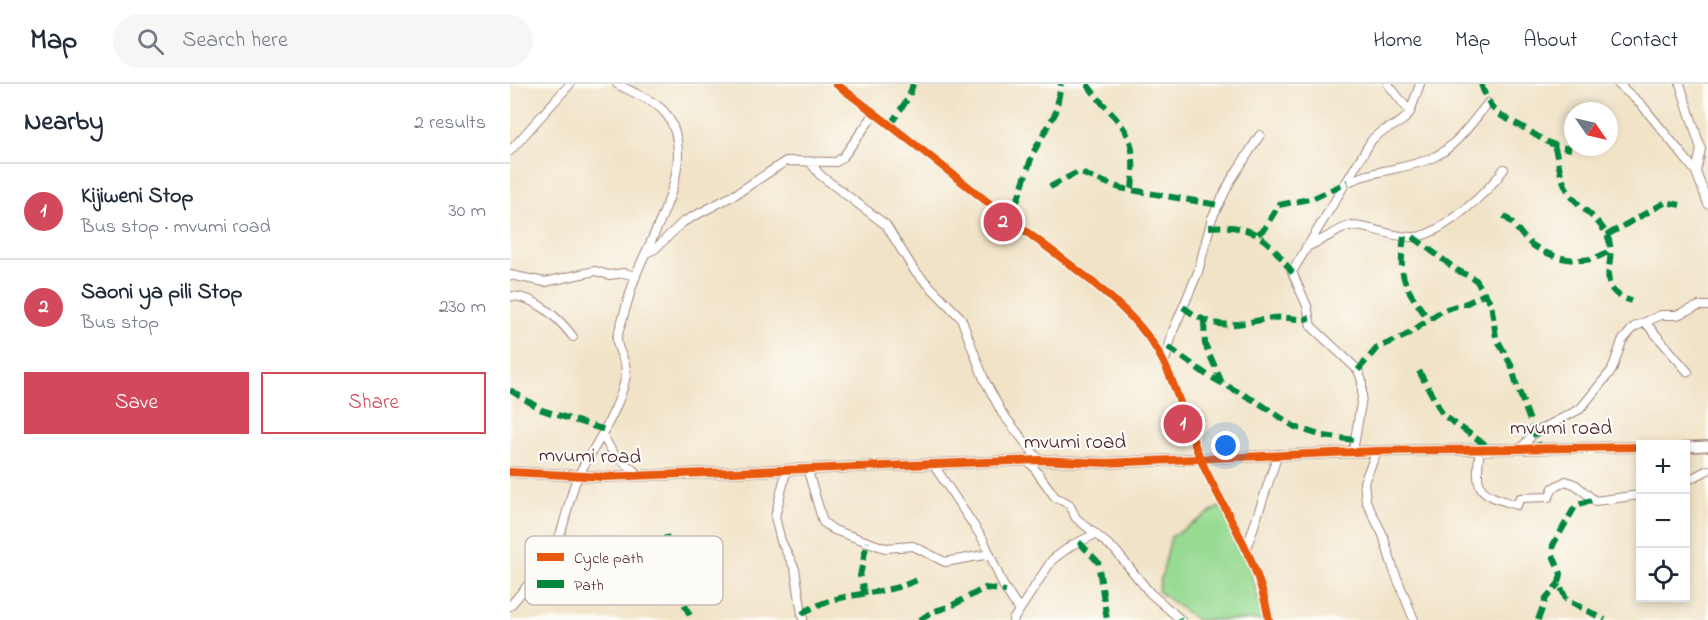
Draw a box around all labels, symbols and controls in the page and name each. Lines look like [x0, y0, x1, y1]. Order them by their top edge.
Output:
search box [113, 14, 533, 68]
text: Map [30, 21, 77, 62]
icon: search [134, 25, 167, 58]
text: Search here [182, 25, 288, 57]
text: Home [1373, 26, 1422, 56]
text: Map [1455, 26, 1490, 56]
text: About [1523, 26, 1577, 56]
text: Contact [1610, 26, 1678, 56]
north arrow [1564, 102, 1618, 156]
text: Nearby [24, 104, 103, 142]
text: 2 results [414, 109, 486, 138]
text: Kijiweni Stop [81, 181, 194, 213]
text: 1 [40, 197, 47, 226]
text: 30 m [449, 197, 486, 226]
pin: 2 [984, 200, 1022, 244]
text: Bus stop · mvumi road [81, 213, 271, 242]
text: Saoni ya pili Stop [81, 277, 242, 309]
text: 2 [39, 293, 48, 322]
text: 230 m [439, 293, 486, 322]
text: Bus stop [81, 309, 159, 338]
button: Save [24, 372, 249, 434]
button: Share [261, 372, 486, 434]
pin: 1 [1164, 402, 1202, 446]
street label: mvumi road [1510, 414, 1612, 444]
street label: mvumi road [1024, 428, 1126, 458]
your location [1211, 431, 1240, 460]
map controls [1636, 440, 1690, 602]
button: + [1636, 440, 1690, 494]
street label: mvumi road [539, 441, 642, 473]
button: − [1636, 494, 1690, 548]
legend [525, 536, 723, 605]
text: Cycle path [574, 547, 643, 571]
button: locate [1636, 548, 1690, 602]
text: Path [574, 574, 604, 598]

